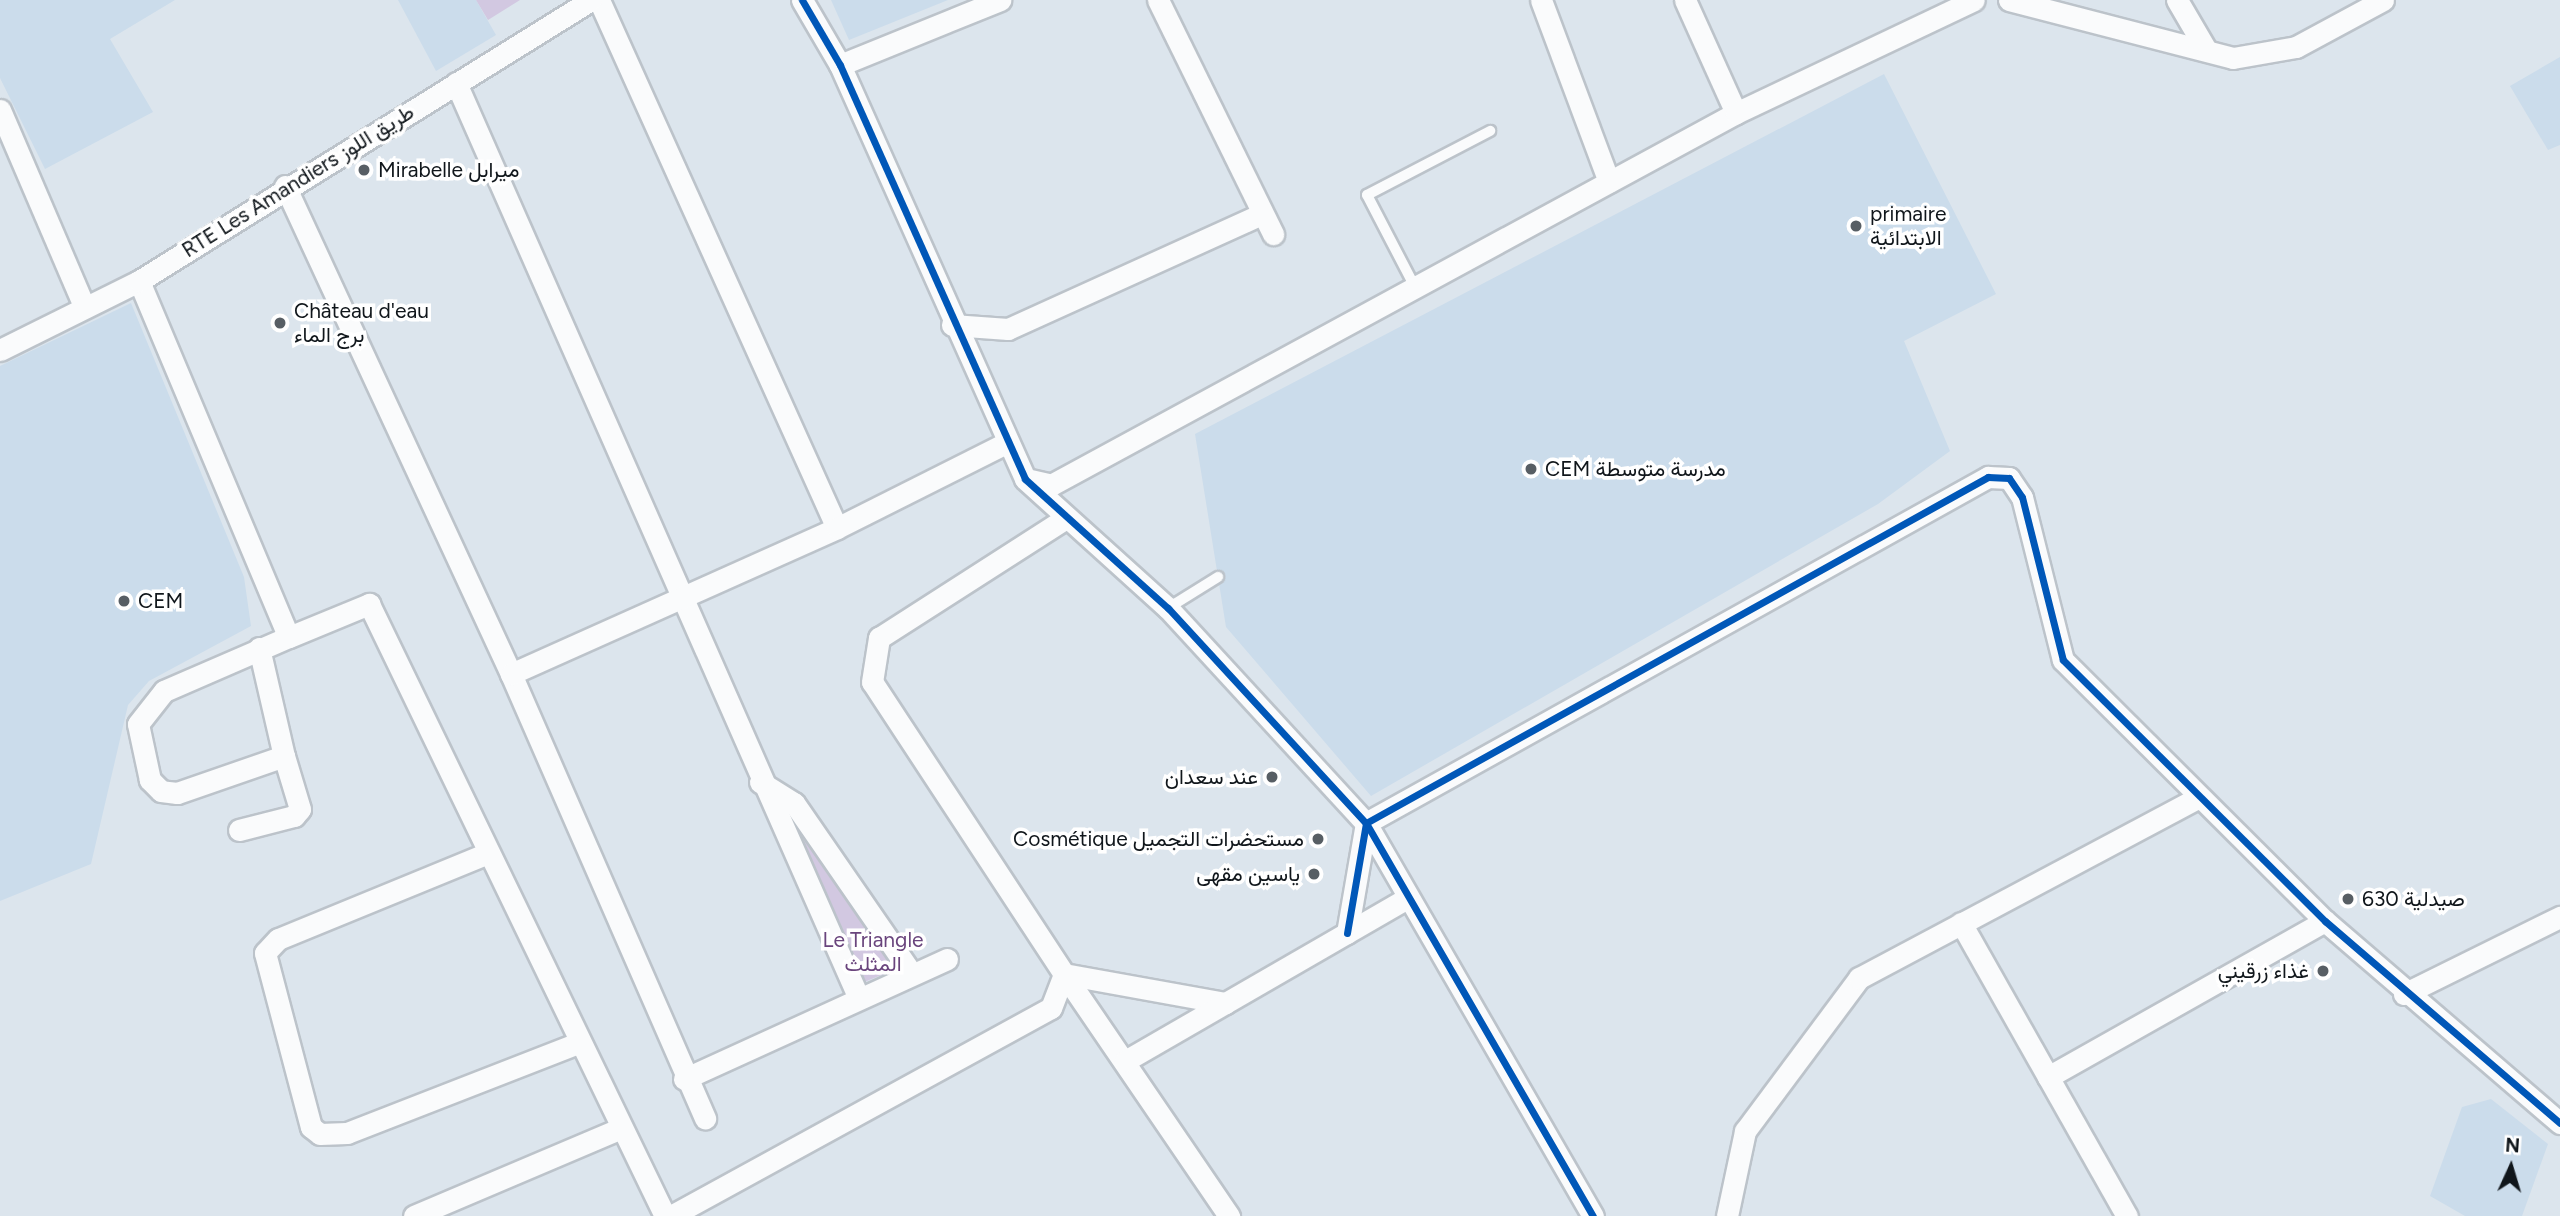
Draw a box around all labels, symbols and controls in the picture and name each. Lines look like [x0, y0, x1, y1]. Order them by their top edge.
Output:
street label: RTE Les Amandiers طريق اللوز [177, 99, 419, 263]
place label: Mirabelle ميرابل [378, 157, 519, 183]
marker: Mirabelle ميرابل [356, 162, 372, 178]
place label: primaire الابتدائية [1870, 201, 1946, 251]
marker: primaire الابتدائية [1848, 218, 1864, 234]
place label: Château d'eau برج الماء [294, 298, 429, 348]
marker: Château d'eau برج الماء [272, 315, 288, 331]
place label: CEM مدرسة متوسطة [1545, 456, 1726, 482]
marker: CEM مدرسة متوسطة [1523, 461, 1539, 477]
place label: CEM [138, 588, 183, 614]
marker: CEM [116, 593, 132, 609]
place label: عند سعدان [1165, 764, 1258, 790]
marker: عند سعدان [1264, 769, 1280, 785]
place label: Cosmétique مستحضرات التجميل [1013, 826, 1304, 852]
marker: Cosmétique مستحضرات التجميل [1310, 831, 1326, 847]
place label: ياسين مقهى [1196, 861, 1300, 887]
marker: ياسين مقهى [1306, 866, 1322, 882]
place label: صيدلية 630 [2362, 886, 2465, 912]
marker: صيدلية 630 [2340, 891, 2356, 907]
park label: Le Triangle المثلث [823, 927, 923, 977]
place label: غذاء زرقيني [2218, 958, 2309, 984]
marker: غذاء زرقيني [2315, 963, 2331, 979]
north arrow [2476, 1132, 2546, 1202]
text: N [2504, 1134, 2521, 1158]

